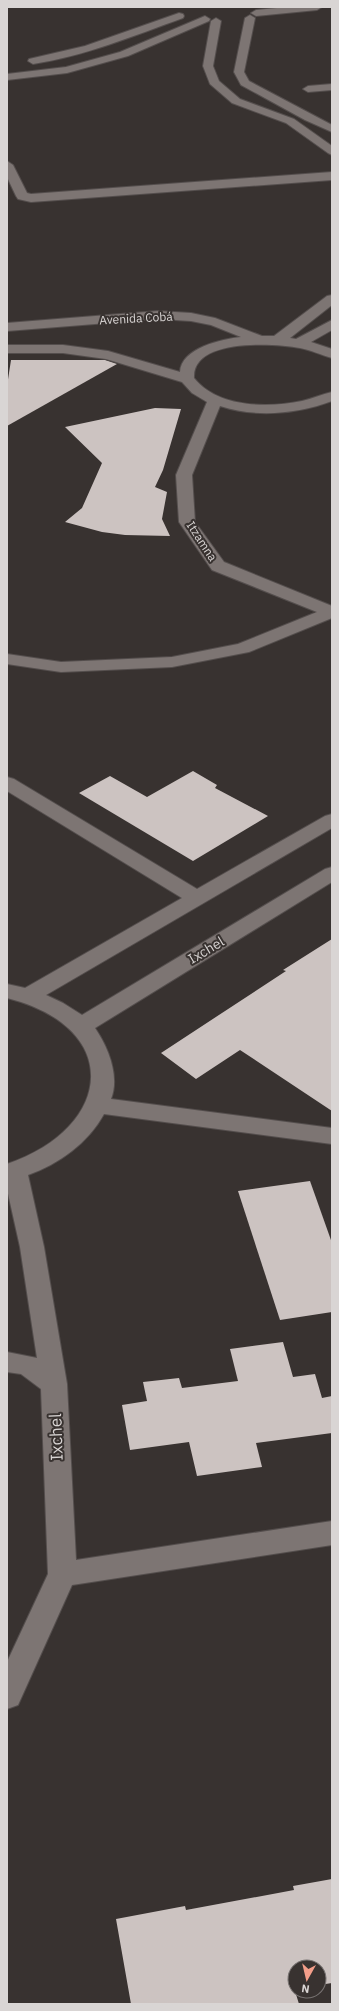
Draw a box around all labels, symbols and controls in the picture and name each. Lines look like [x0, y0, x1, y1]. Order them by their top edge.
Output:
street label: Avenida Cobá [99, 309, 174, 327]
street label: Itzamna [184, 518, 221, 564]
street label: Ixchel [185, 932, 228, 968]
street label: Ixchel [44, 1413, 68, 1461]
north arrow [287, 1959, 327, 1999]
text: N [301, 1981, 311, 1996]

